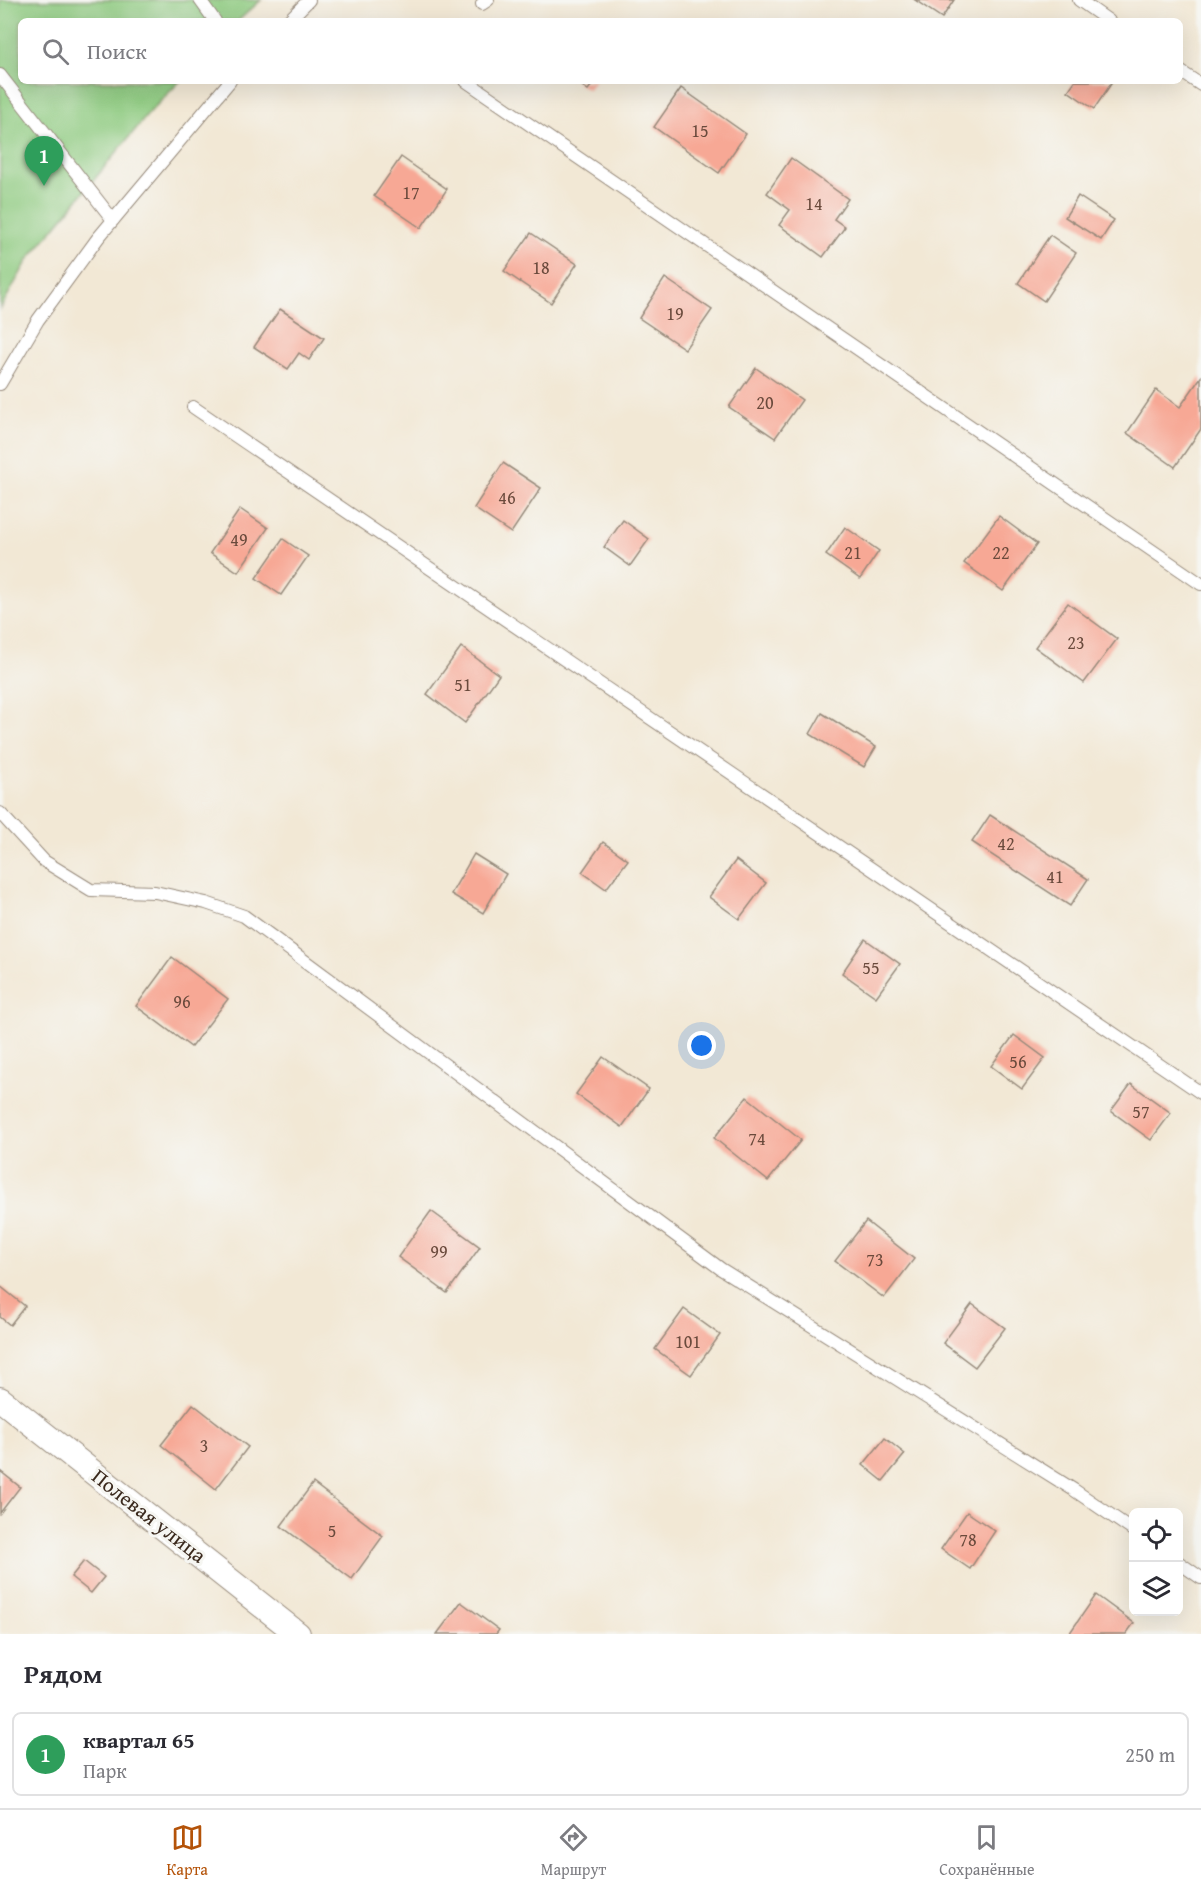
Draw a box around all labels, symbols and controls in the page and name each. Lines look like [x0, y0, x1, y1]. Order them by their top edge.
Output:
search box [18, 18, 1183, 84]
icon: search [39, 35, 72, 68]
text: Поиск [87, 35, 147, 67]
house number: 15 [691, 117, 709, 144]
pin: 1 [24, 136, 63, 186]
house number: 17 [402, 179, 420, 206]
house number: 14 [805, 190, 823, 217]
house number: 18 [532, 254, 550, 281]
house number: 19 [666, 300, 684, 327]
house number: 20 [756, 389, 774, 416]
house number: 46 [498, 484, 516, 511]
house number: 49 [230, 526, 248, 553]
house number: 21 [844, 539, 862, 566]
house number: 22 [992, 539, 1010, 566]
house number: 23 [1067, 629, 1085, 656]
house number: 51 [454, 671, 472, 698]
house number: 42 [997, 830, 1015, 857]
house number: 41 [1046, 863, 1064, 890]
house number: 55 [862, 954, 880, 981]
house number: 96 [173, 988, 191, 1015]
your location [687, 1031, 716, 1060]
house number: 56 [1009, 1048, 1027, 1075]
house number: 57 [1132, 1098, 1150, 1125]
house number: 74 [748, 1125, 766, 1152]
house number: 99 [430, 1238, 448, 1265]
house number: 73 [866, 1246, 884, 1273]
house number: 101 [675, 1328, 701, 1355]
house number: 3 [200, 1432, 208, 1459]
street label: Полевая улица [85, 1461, 213, 1570]
map controls [1129, 1508, 1183, 1616]
button: locate [1129, 1508, 1183, 1562]
house number: 5 [328, 1517, 336, 1544]
house number: 78 [959, 1526, 977, 1553]
button: layers [1129, 1562, 1183, 1616]
text: Рядом [24, 1654, 102, 1693]
text: квартал 65 [83, 1724, 195, 1756]
text: 1 [40, 1740, 51, 1769]
text: 250 m [1125, 1740, 1175, 1769]
text: Парк [83, 1756, 127, 1785]
tab: Карта [166, 1821, 208, 1881]
tab: Маршрут [541, 1821, 606, 1881]
tab: Сохранённые [939, 1821, 1035, 1881]

